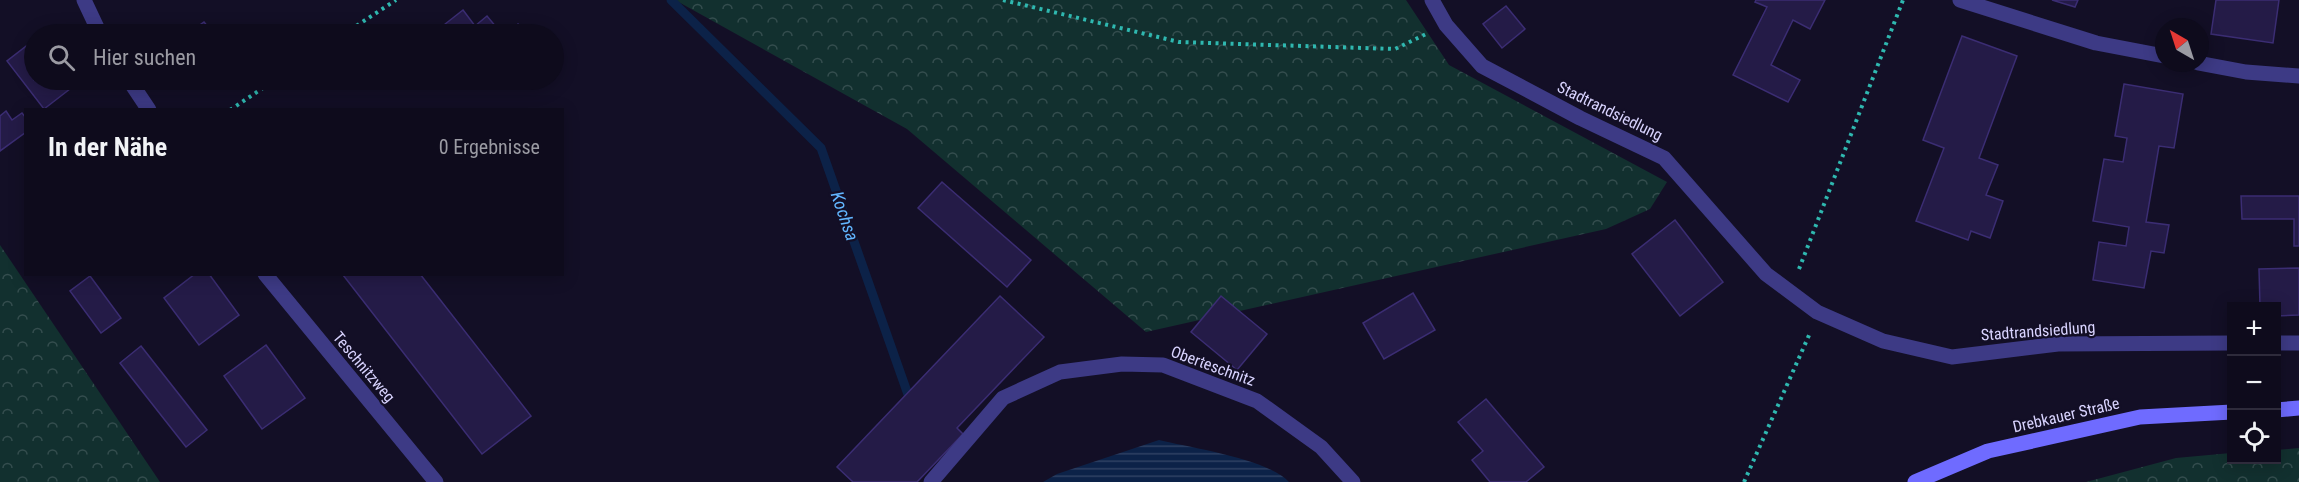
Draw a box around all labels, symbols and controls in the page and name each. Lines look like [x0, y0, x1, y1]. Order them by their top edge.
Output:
north arrow [2155, 18, 2209, 72]
search box [24, 24, 564, 90]
icon: search [45, 41, 78, 74]
text: Hier suchen [93, 45, 196, 70]
street label: Stadtrandsiedlung [1554, 77, 1666, 145]
text: In der Nähe [48, 132, 167, 162]
text: 0 Ergebnisse [439, 135, 540, 159]
water label: Kochsa [827, 189, 863, 243]
map controls [2227, 302, 2281, 464]
button: + [2227, 302, 2281, 356]
street label: Stadtrandsiedlung [1980, 318, 2096, 344]
street label: Teschnitzweg [329, 328, 399, 406]
street label: Oberteschnitz [1168, 342, 1258, 390]
button: − [2227, 356, 2281, 410]
street label: Drebkauer Straße [2011, 393, 2121, 437]
button: locate [2227, 410, 2281, 464]

